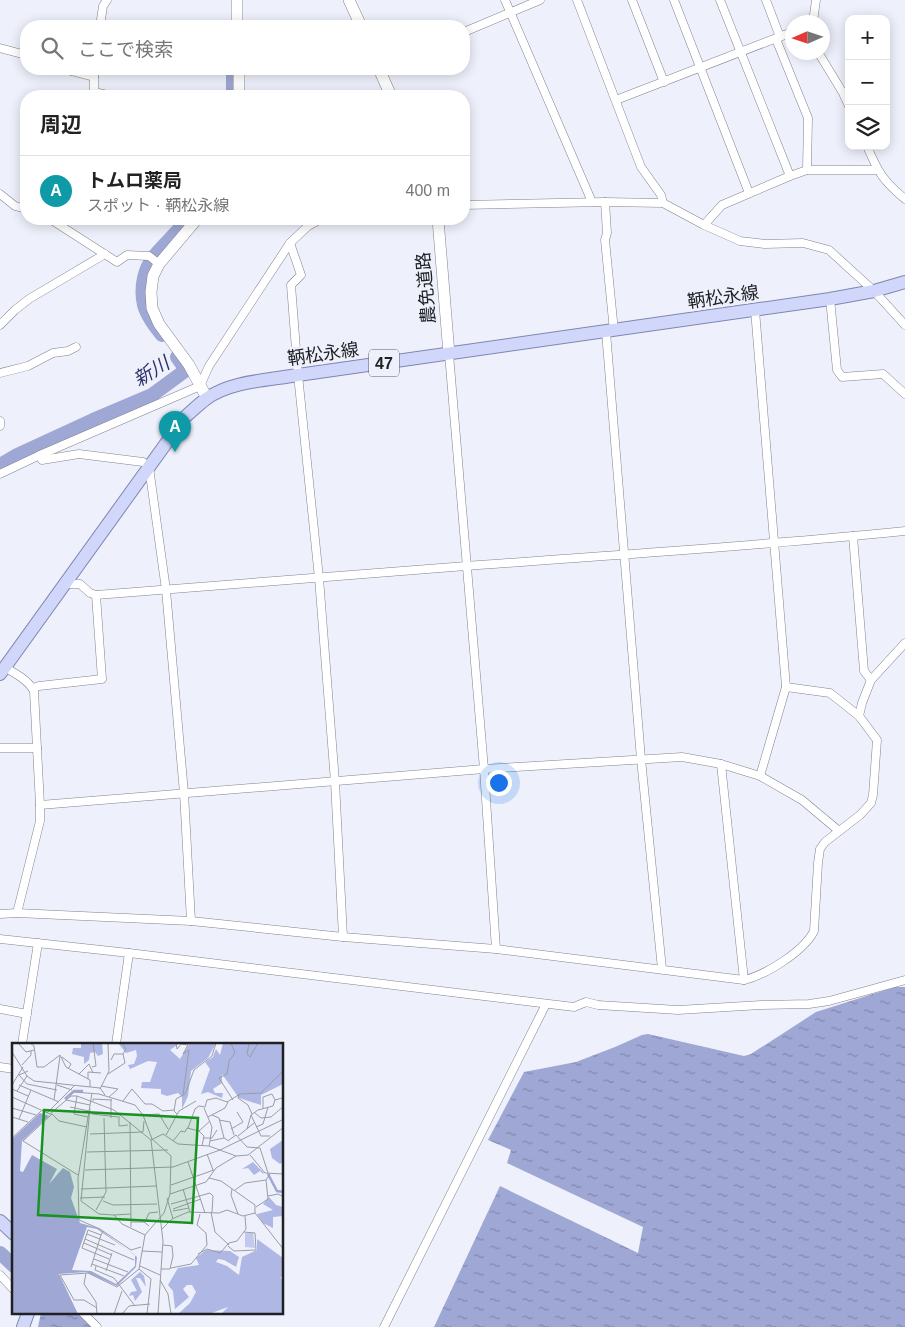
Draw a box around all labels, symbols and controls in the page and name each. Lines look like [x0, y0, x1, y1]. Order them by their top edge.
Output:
north arrow [785, 15, 830, 60]
map controls [845, 15, 890, 150]
button: + [845, 15, 890, 60]
search box [20, 20, 470, 75]
icon: search [38, 34, 66, 62]
text: ここで検索 [78, 39, 173, 60]
button: − [845, 60, 890, 105]
button: layers [845, 105, 890, 150]
text: 周辺 [40, 113, 82, 136]
text: トムロ薬局 [87, 170, 182, 191]
text: A [50, 182, 62, 199]
text: 400 m [406, 182, 450, 199]
text: スポット · 鞆松永線 [87, 197, 229, 214]
street label: 農免道路 [413, 251, 439, 325]
street label: 鞆松永線 [686, 282, 760, 312]
street label: 鞆松永線 [286, 339, 360, 369]
road number: 47 [369, 349, 399, 376]
water label: 新川 [130, 351, 175, 390]
pin: A [159, 411, 191, 452]
your location [486, 770, 512, 796]
inset map [12, 1043, 284, 1314]

